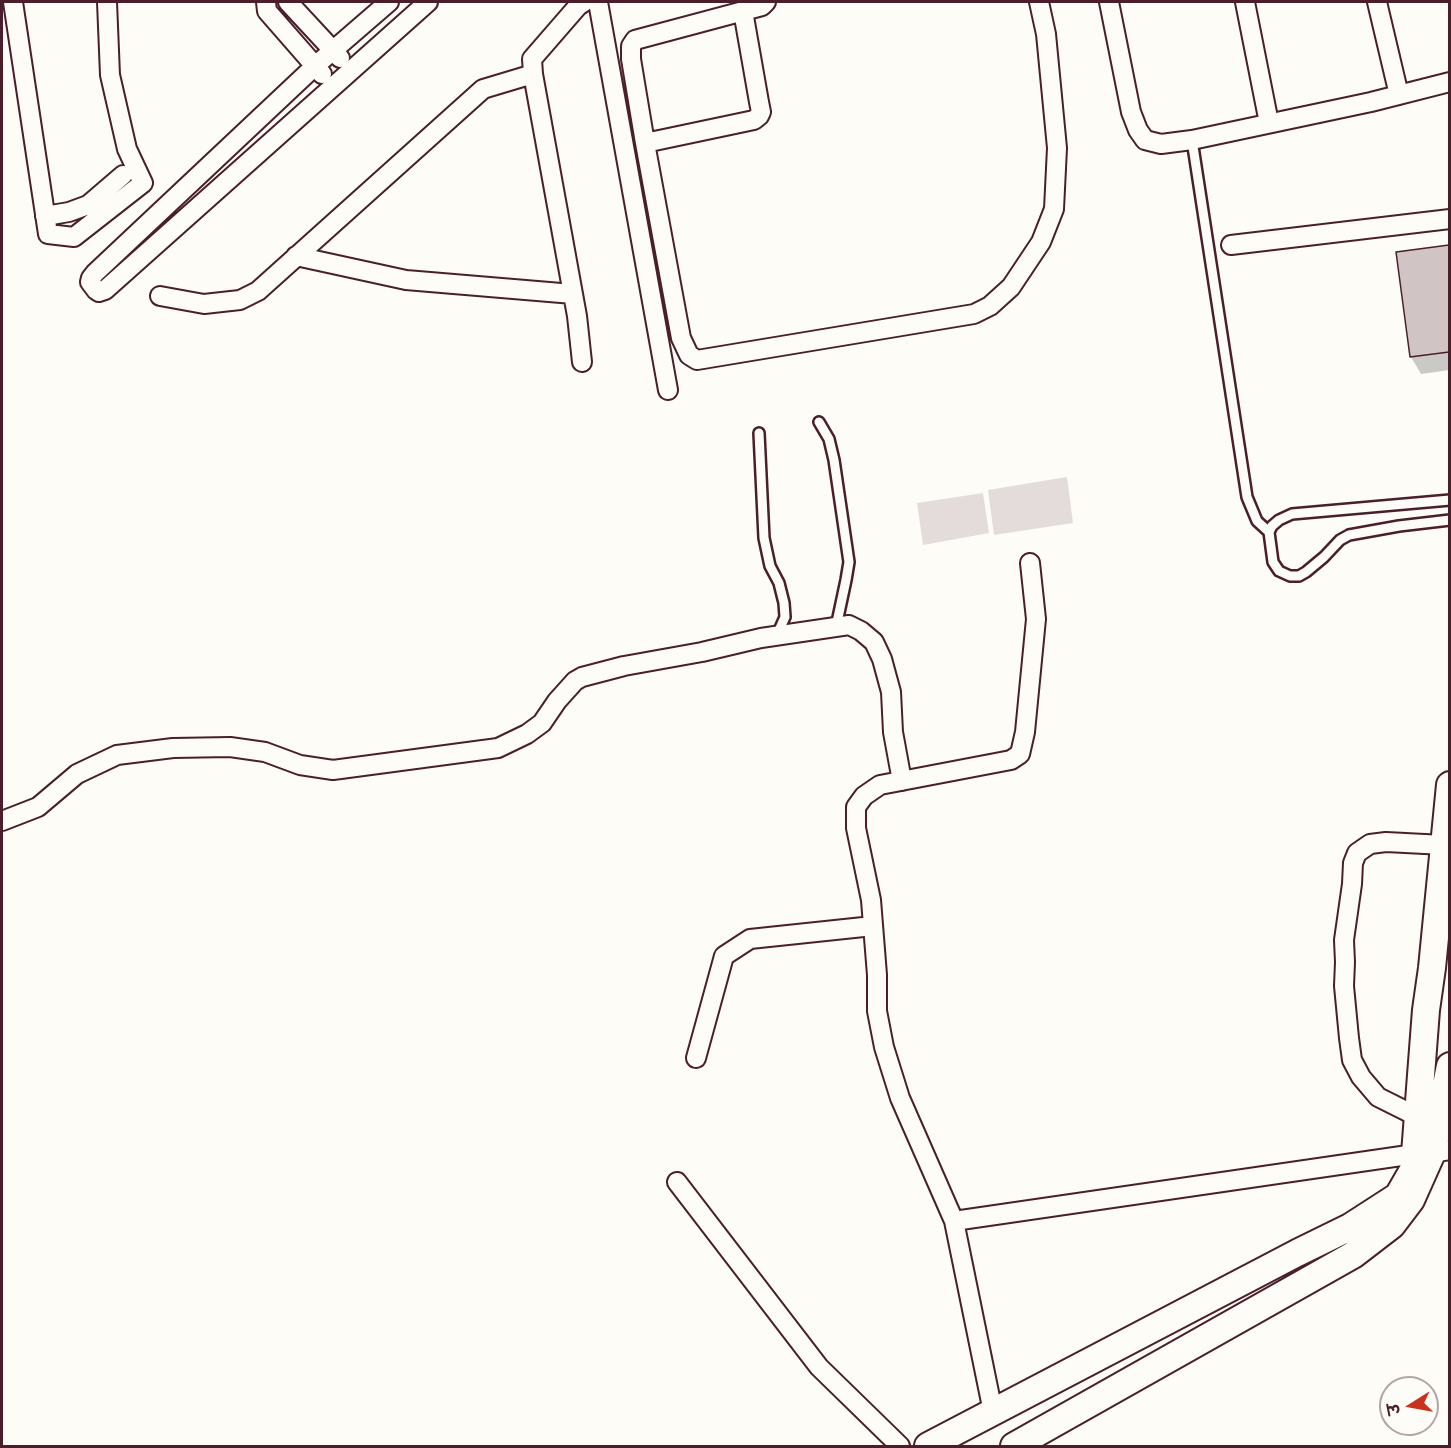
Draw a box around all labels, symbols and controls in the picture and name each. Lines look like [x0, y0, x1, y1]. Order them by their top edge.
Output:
north arrow [1379, 1376, 1439, 1436]
text: उ [1381, 1402, 1404, 1416]

